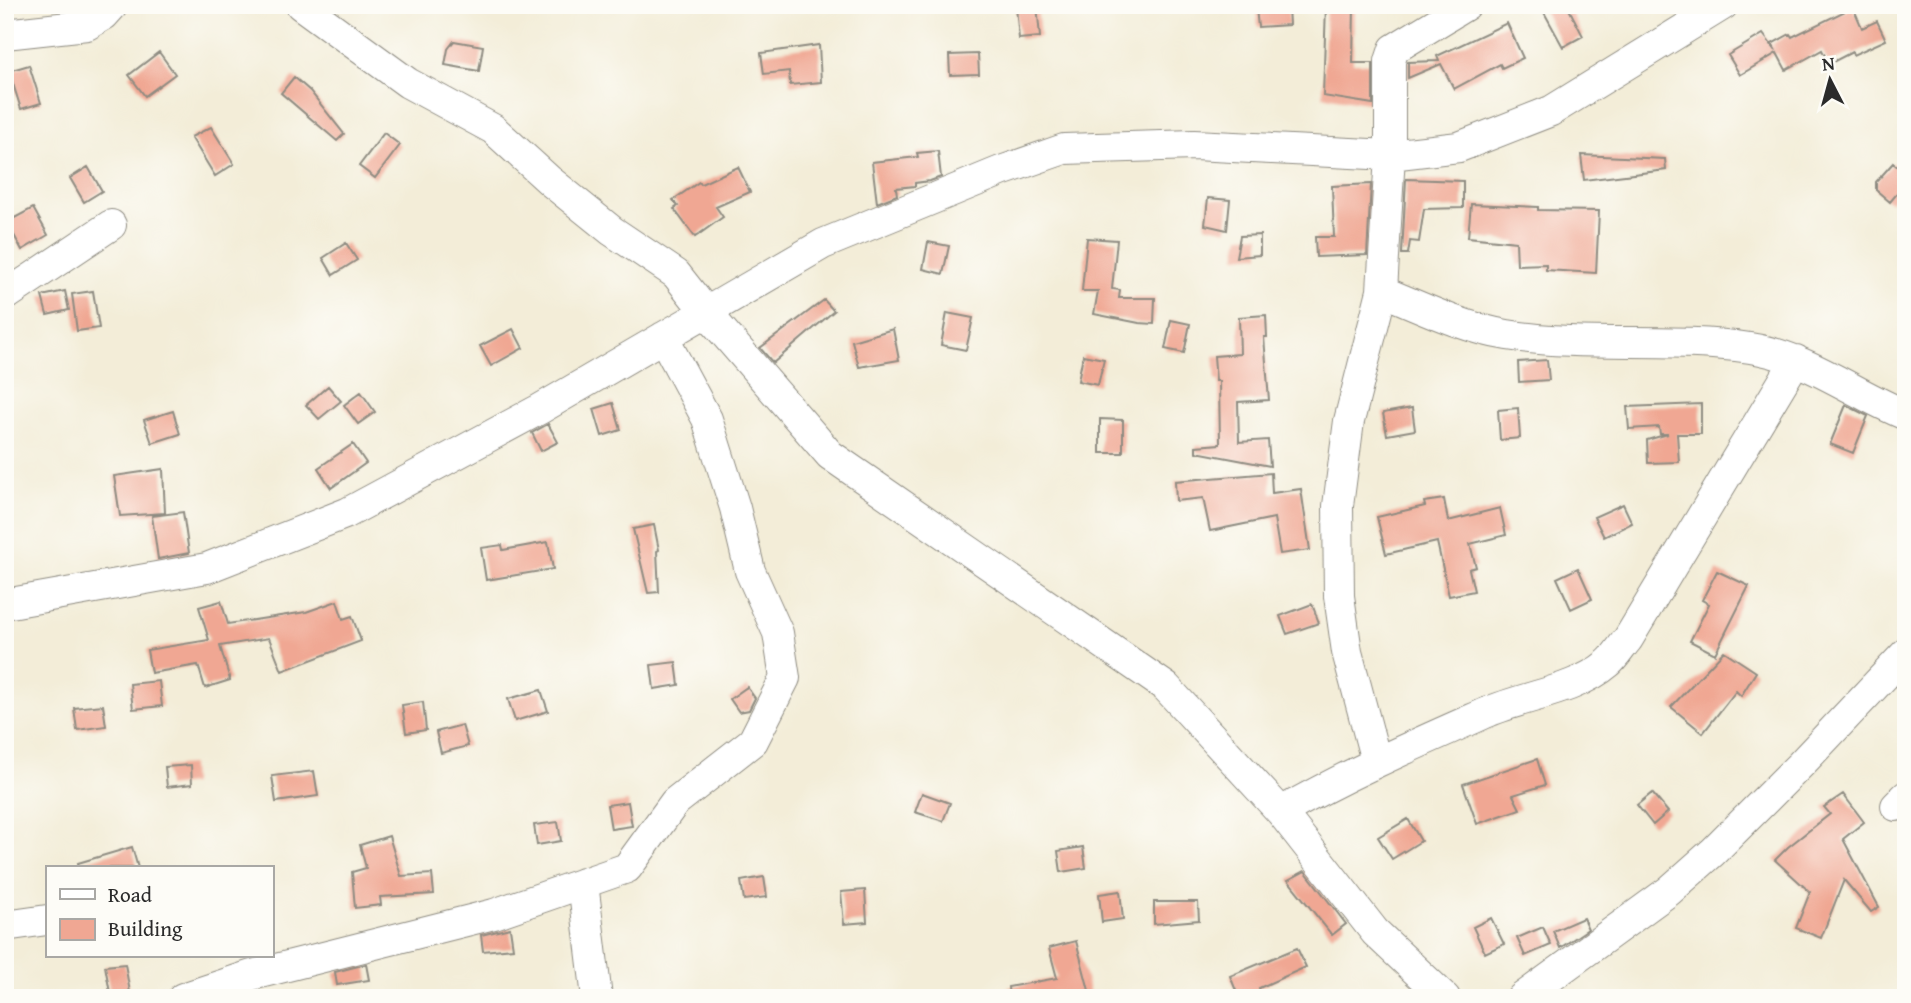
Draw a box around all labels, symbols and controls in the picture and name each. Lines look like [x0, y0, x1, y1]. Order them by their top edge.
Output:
north arrow [1796, 46, 1866, 116]
text: N [1820, 48, 1836, 78]
legend [46, 866, 273, 958]
text: Road [108, 879, 153, 910]
text: Building [108, 913, 183, 944]

